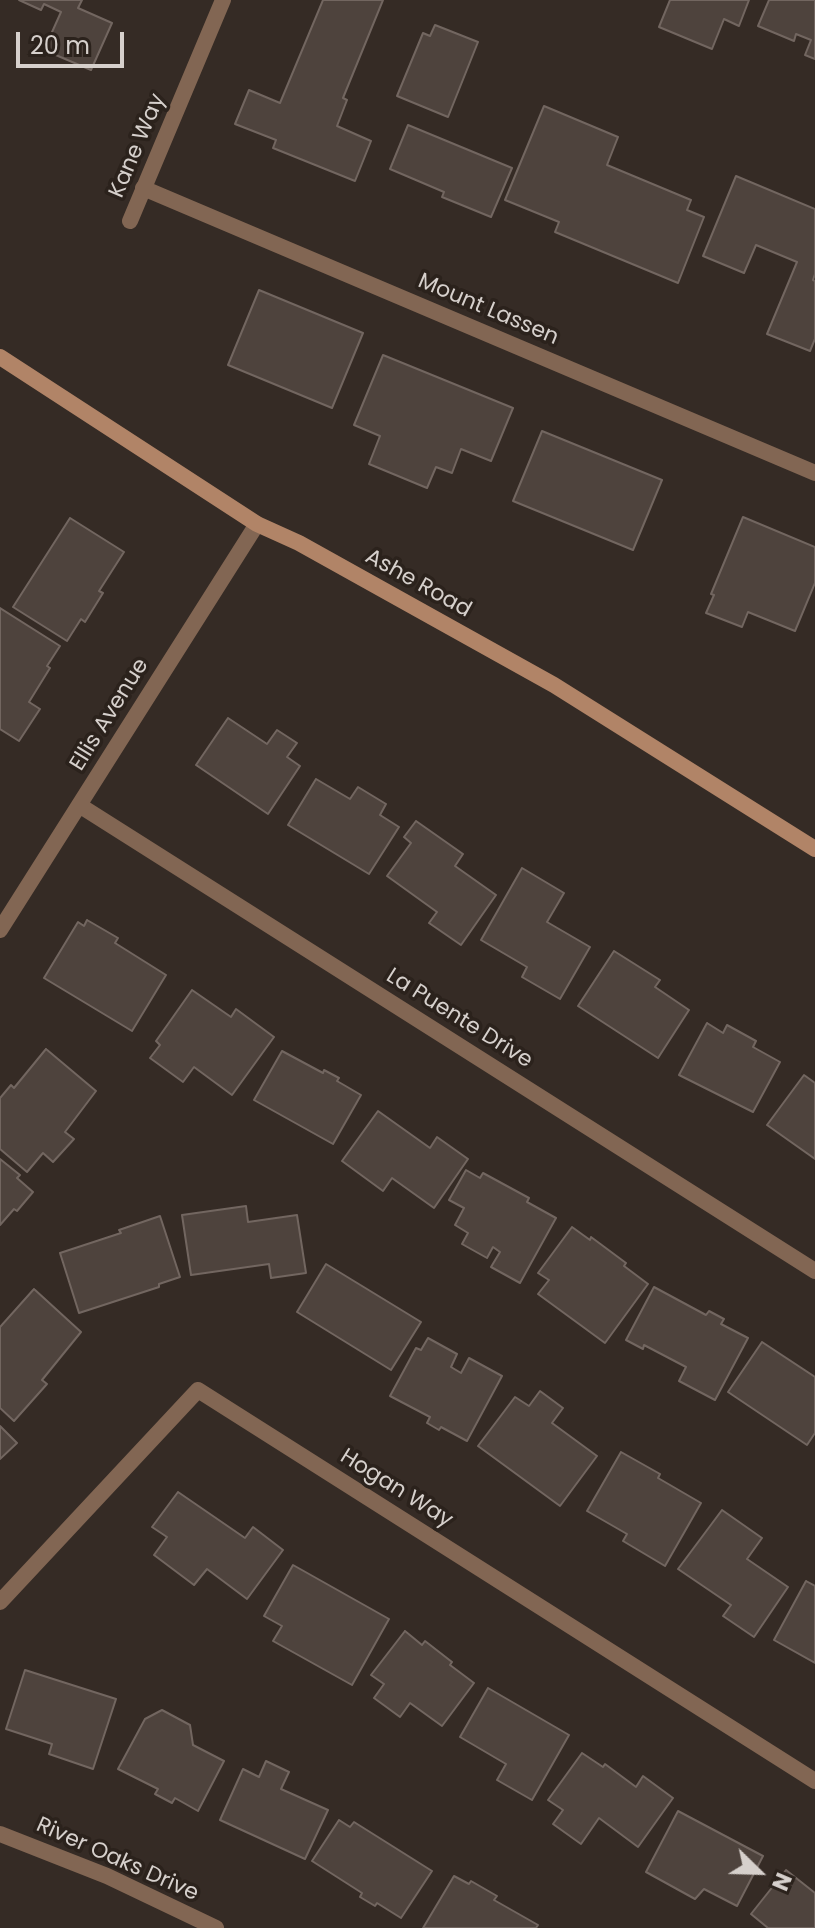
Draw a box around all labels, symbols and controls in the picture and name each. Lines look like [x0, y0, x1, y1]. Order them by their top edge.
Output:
scale bar [20, 16, 128, 66]
text: 20 m [30, 29, 90, 62]
street label: Kane Way [104, 90, 172, 202]
street label: Mount Lassen [414, 269, 562, 351]
street label: Ashe Road [360, 544, 476, 624]
street label: Ellis Avenue [65, 654, 155, 776]
street label: La Puente Drive [381, 963, 537, 1075]
street label: Hogan Way [335, 1444, 457, 1534]
street label: River Oaks Drive [32, 1812, 202, 1908]
north arrow [719, 1832, 799, 1912]
text: N [764, 1868, 799, 1895]

